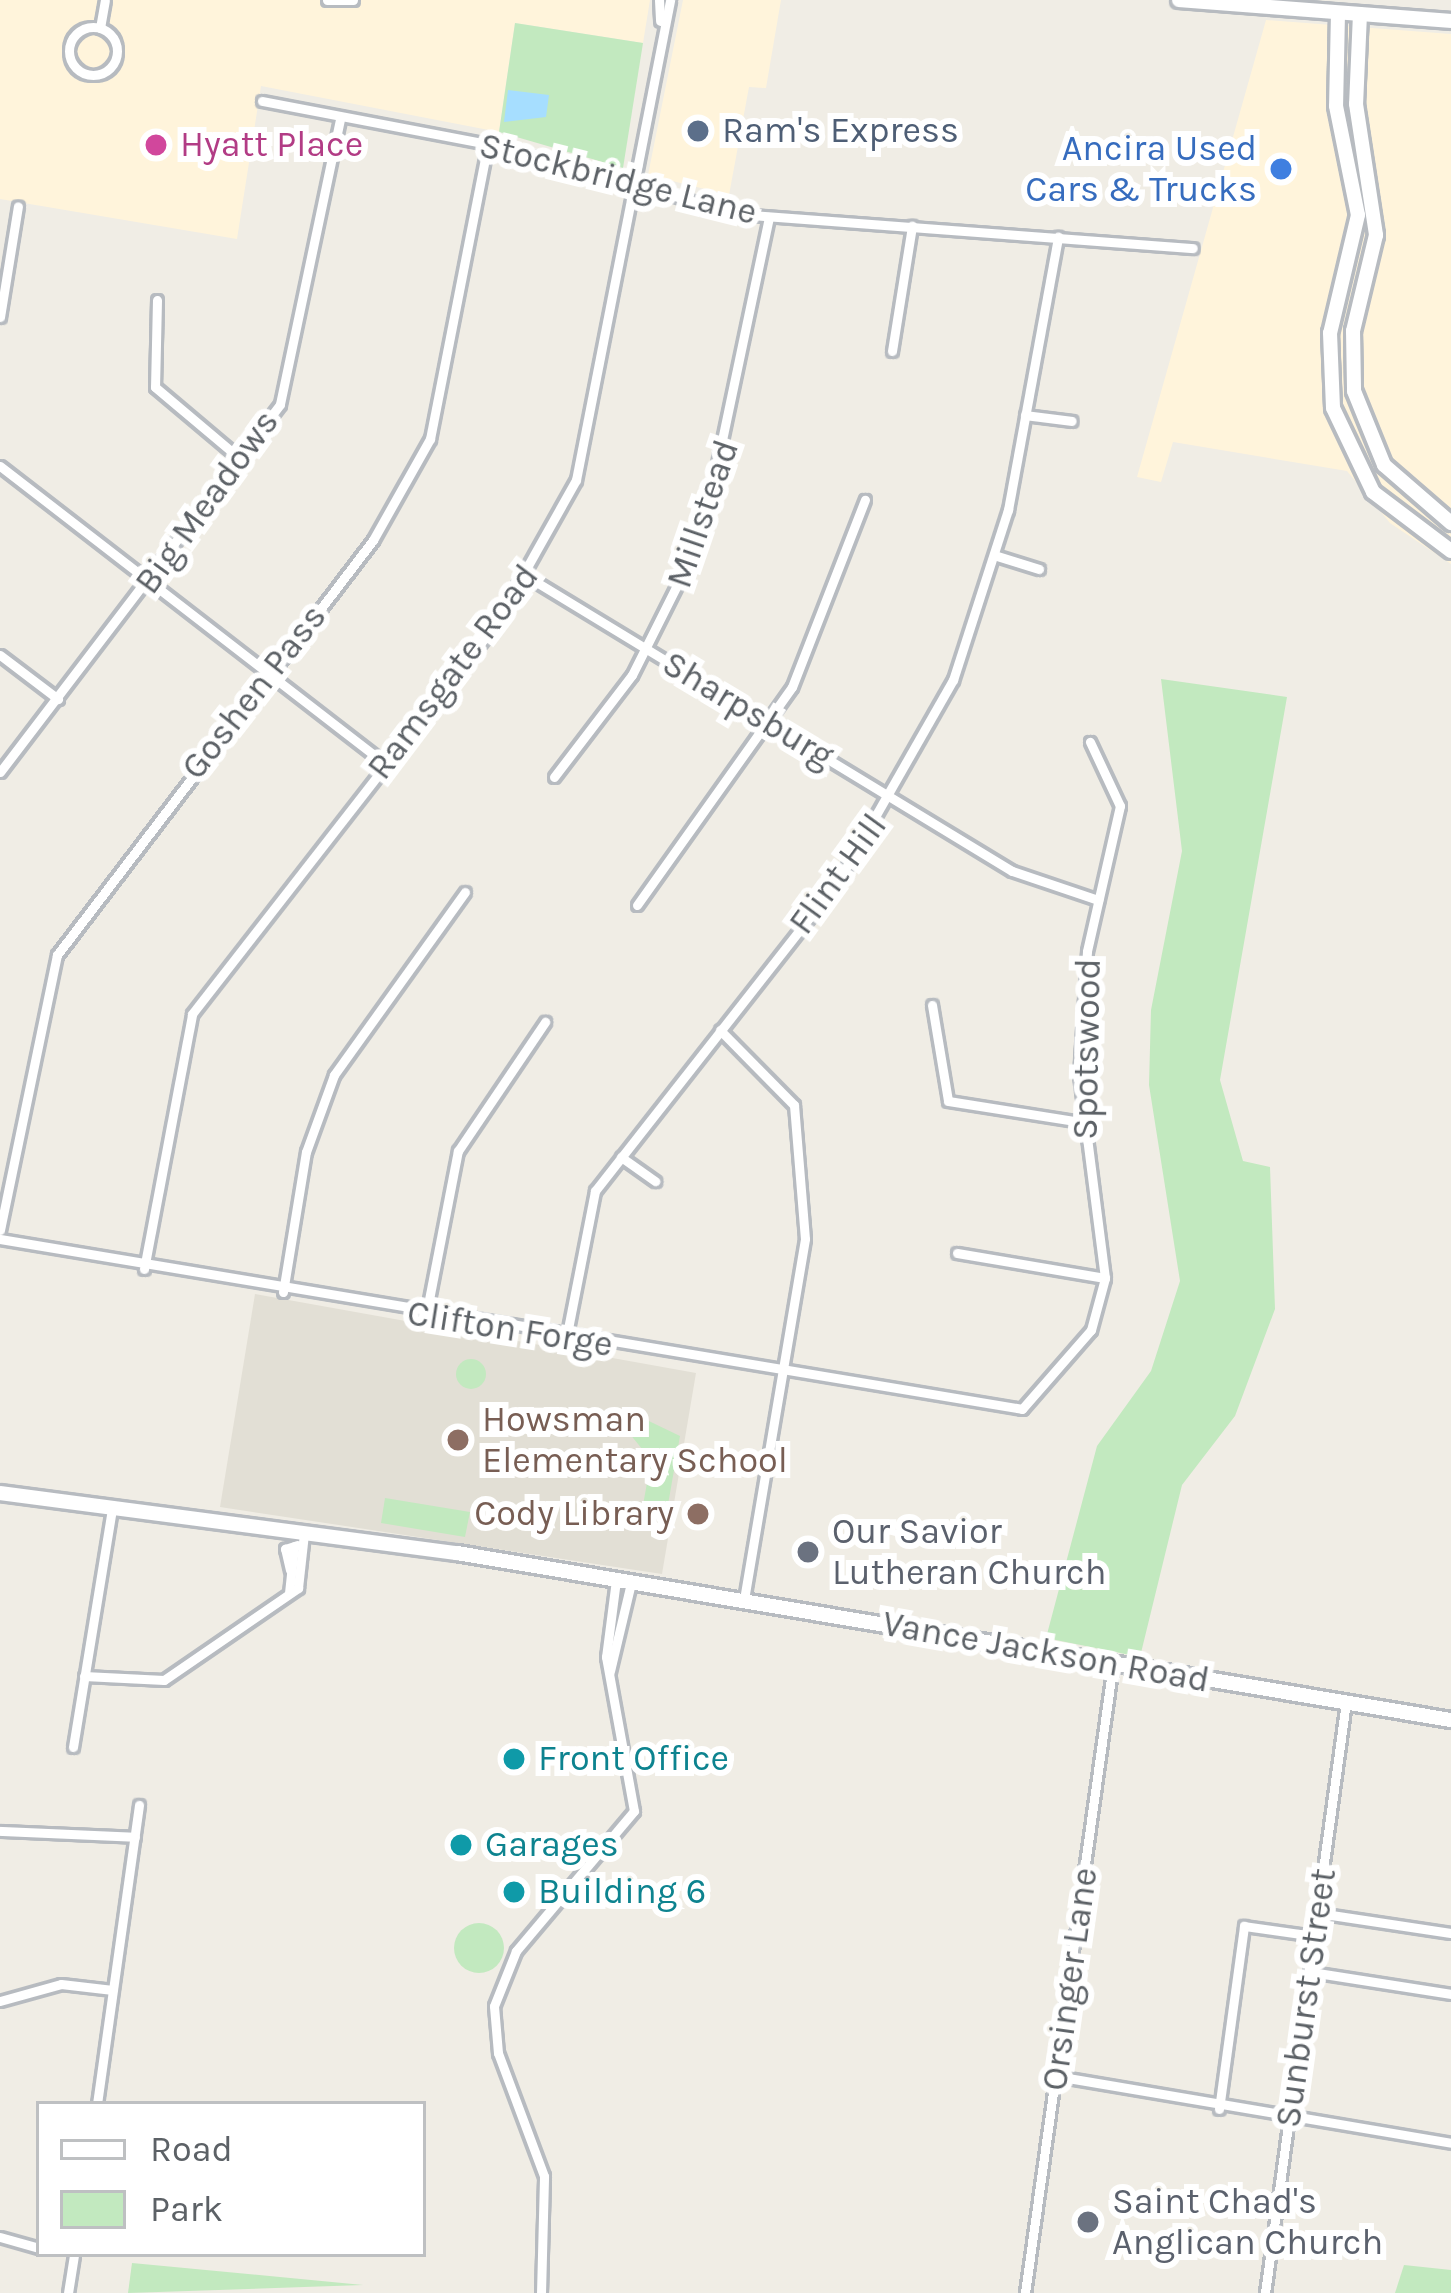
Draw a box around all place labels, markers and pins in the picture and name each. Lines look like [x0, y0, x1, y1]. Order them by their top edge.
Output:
place label: Ram's Express [722, 109, 959, 153]
marker: Ram's Express [685, 118, 711, 144]
place label: Hyatt Place [180, 123, 363, 167]
place label: Ancira Used Cars & Trucks [1025, 126, 1257, 211]
marker: Hyatt Place [143, 132, 169, 158]
marker: Ancira Used Cars & Trucks [1268, 156, 1294, 182]
place label: Howsman Elementary School [482, 1397, 788, 1482]
marker: Howsman Elementary School [445, 1427, 471, 1453]
place label: Cody Library [474, 1492, 674, 1536]
marker: Cody Library [685, 1501, 711, 1527]
place label: Our Savior Lutheran Church [832, 1509, 1106, 1594]
marker: Our Savior Lutheran Church [795, 1539, 821, 1565]
place label: Front Office [538, 1737, 729, 1781]
marker: Front Office [501, 1746, 527, 1772]
place label: Garages [485, 1823, 619, 1867]
marker: Garages [448, 1832, 474, 1858]
place label: Building 6 [538, 1870, 706, 1914]
marker: Building 6 [501, 1879, 527, 1905]
place label: Saint Chad's Anglican Church [1112, 2179, 1383, 2264]
marker: Saint Chad's Anglican Church [1075, 2209, 1101, 2235]

